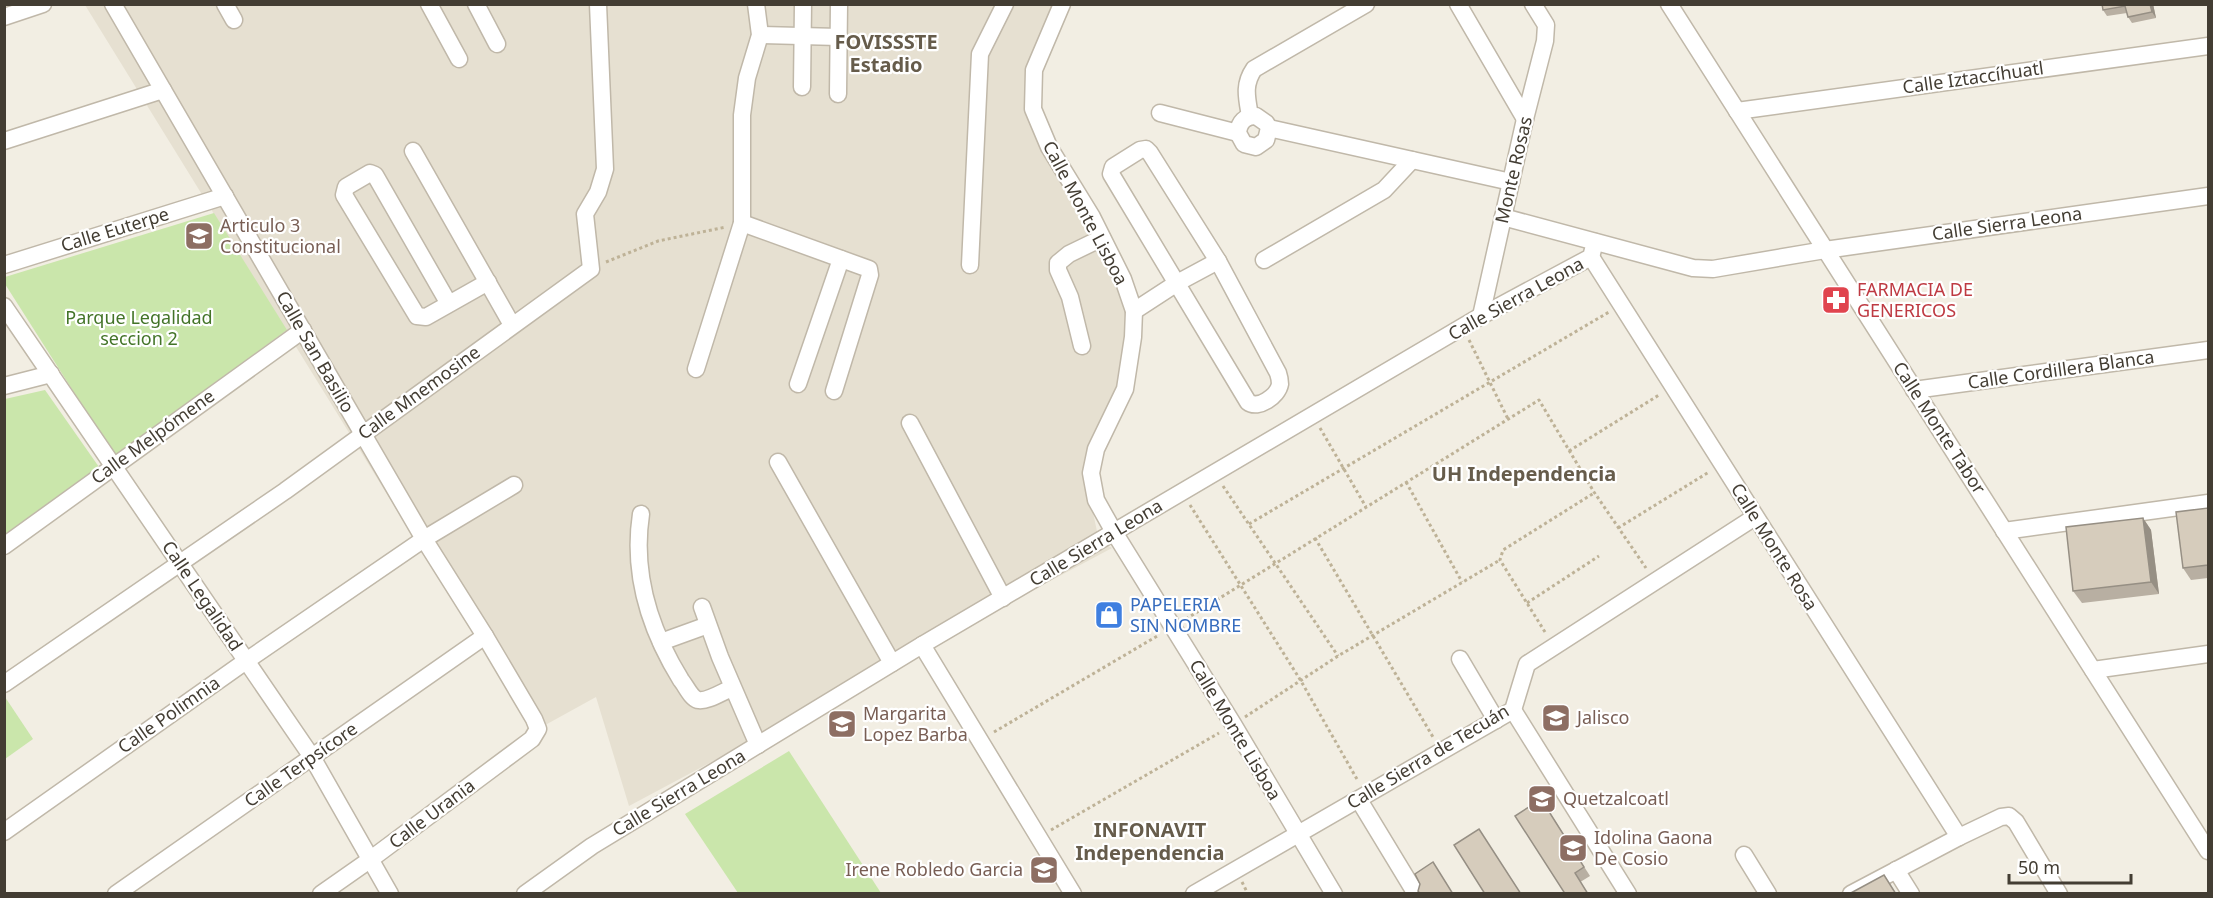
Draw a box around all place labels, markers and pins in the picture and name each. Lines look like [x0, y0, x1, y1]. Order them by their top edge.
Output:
place label: Articulo 3 Constitucional [220, 213, 341, 258]
school or university icon: Articulo 3 Constitucional [183, 220, 215, 252]
place label: FARMACIA DE GENERICOS [1857, 277, 1973, 322]
pharmacy icon: FARMACIA DE GENERICOS [1820, 284, 1852, 316]
place label: PAPELERIA SIN NOMBRE [1130, 592, 1241, 637]
shop icon: PAPELERIA SIN NOMBRE [1093, 599, 1125, 631]
place label: Margarita Lopez Barba [863, 701, 968, 746]
school or university icon: Jalisco [1540, 702, 1572, 734]
place label: Jalisco [1575, 705, 1629, 729]
school or university icon: Margarita Lopez Barba [826, 708, 858, 740]
school or university icon: Quetzalcoatl [1526, 783, 1558, 815]
place label: Quetzalcoatl [1563, 786, 1669, 810]
place label: Idolina Gaona De Cosio [1594, 825, 1713, 870]
school or university icon: Idolina Gaona De Cosio [1557, 832, 1589, 864]
school or university icon: Irene Robledo Garcia [1028, 854, 1060, 886]
place label: Irene Robledo Garcia [845, 857, 1023, 881]

